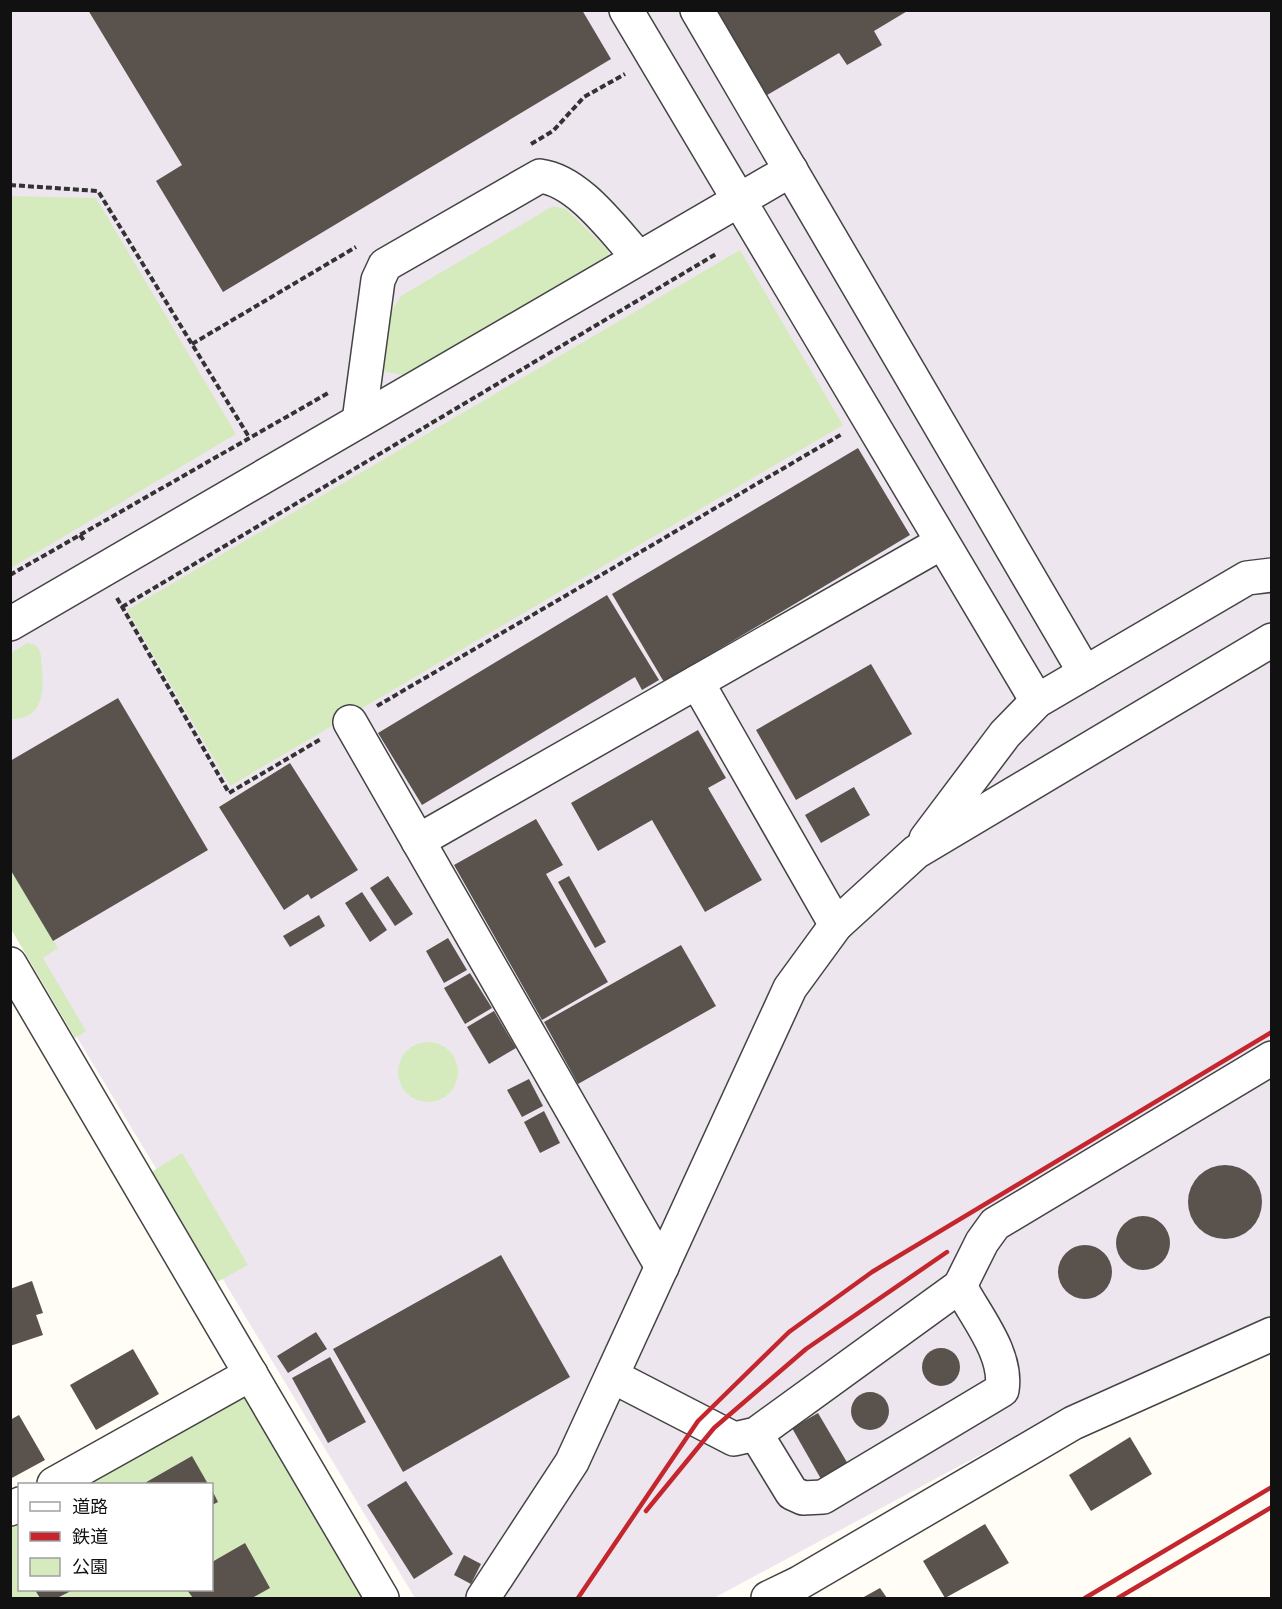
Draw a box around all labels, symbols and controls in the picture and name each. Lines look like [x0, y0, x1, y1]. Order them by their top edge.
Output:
legend [18, 1483, 213, 1591]
text: 道路 [72, 1497, 108, 1517]
text: 鉄道 [72, 1527, 108, 1547]
text: 公園 [72, 1557, 108, 1577]

